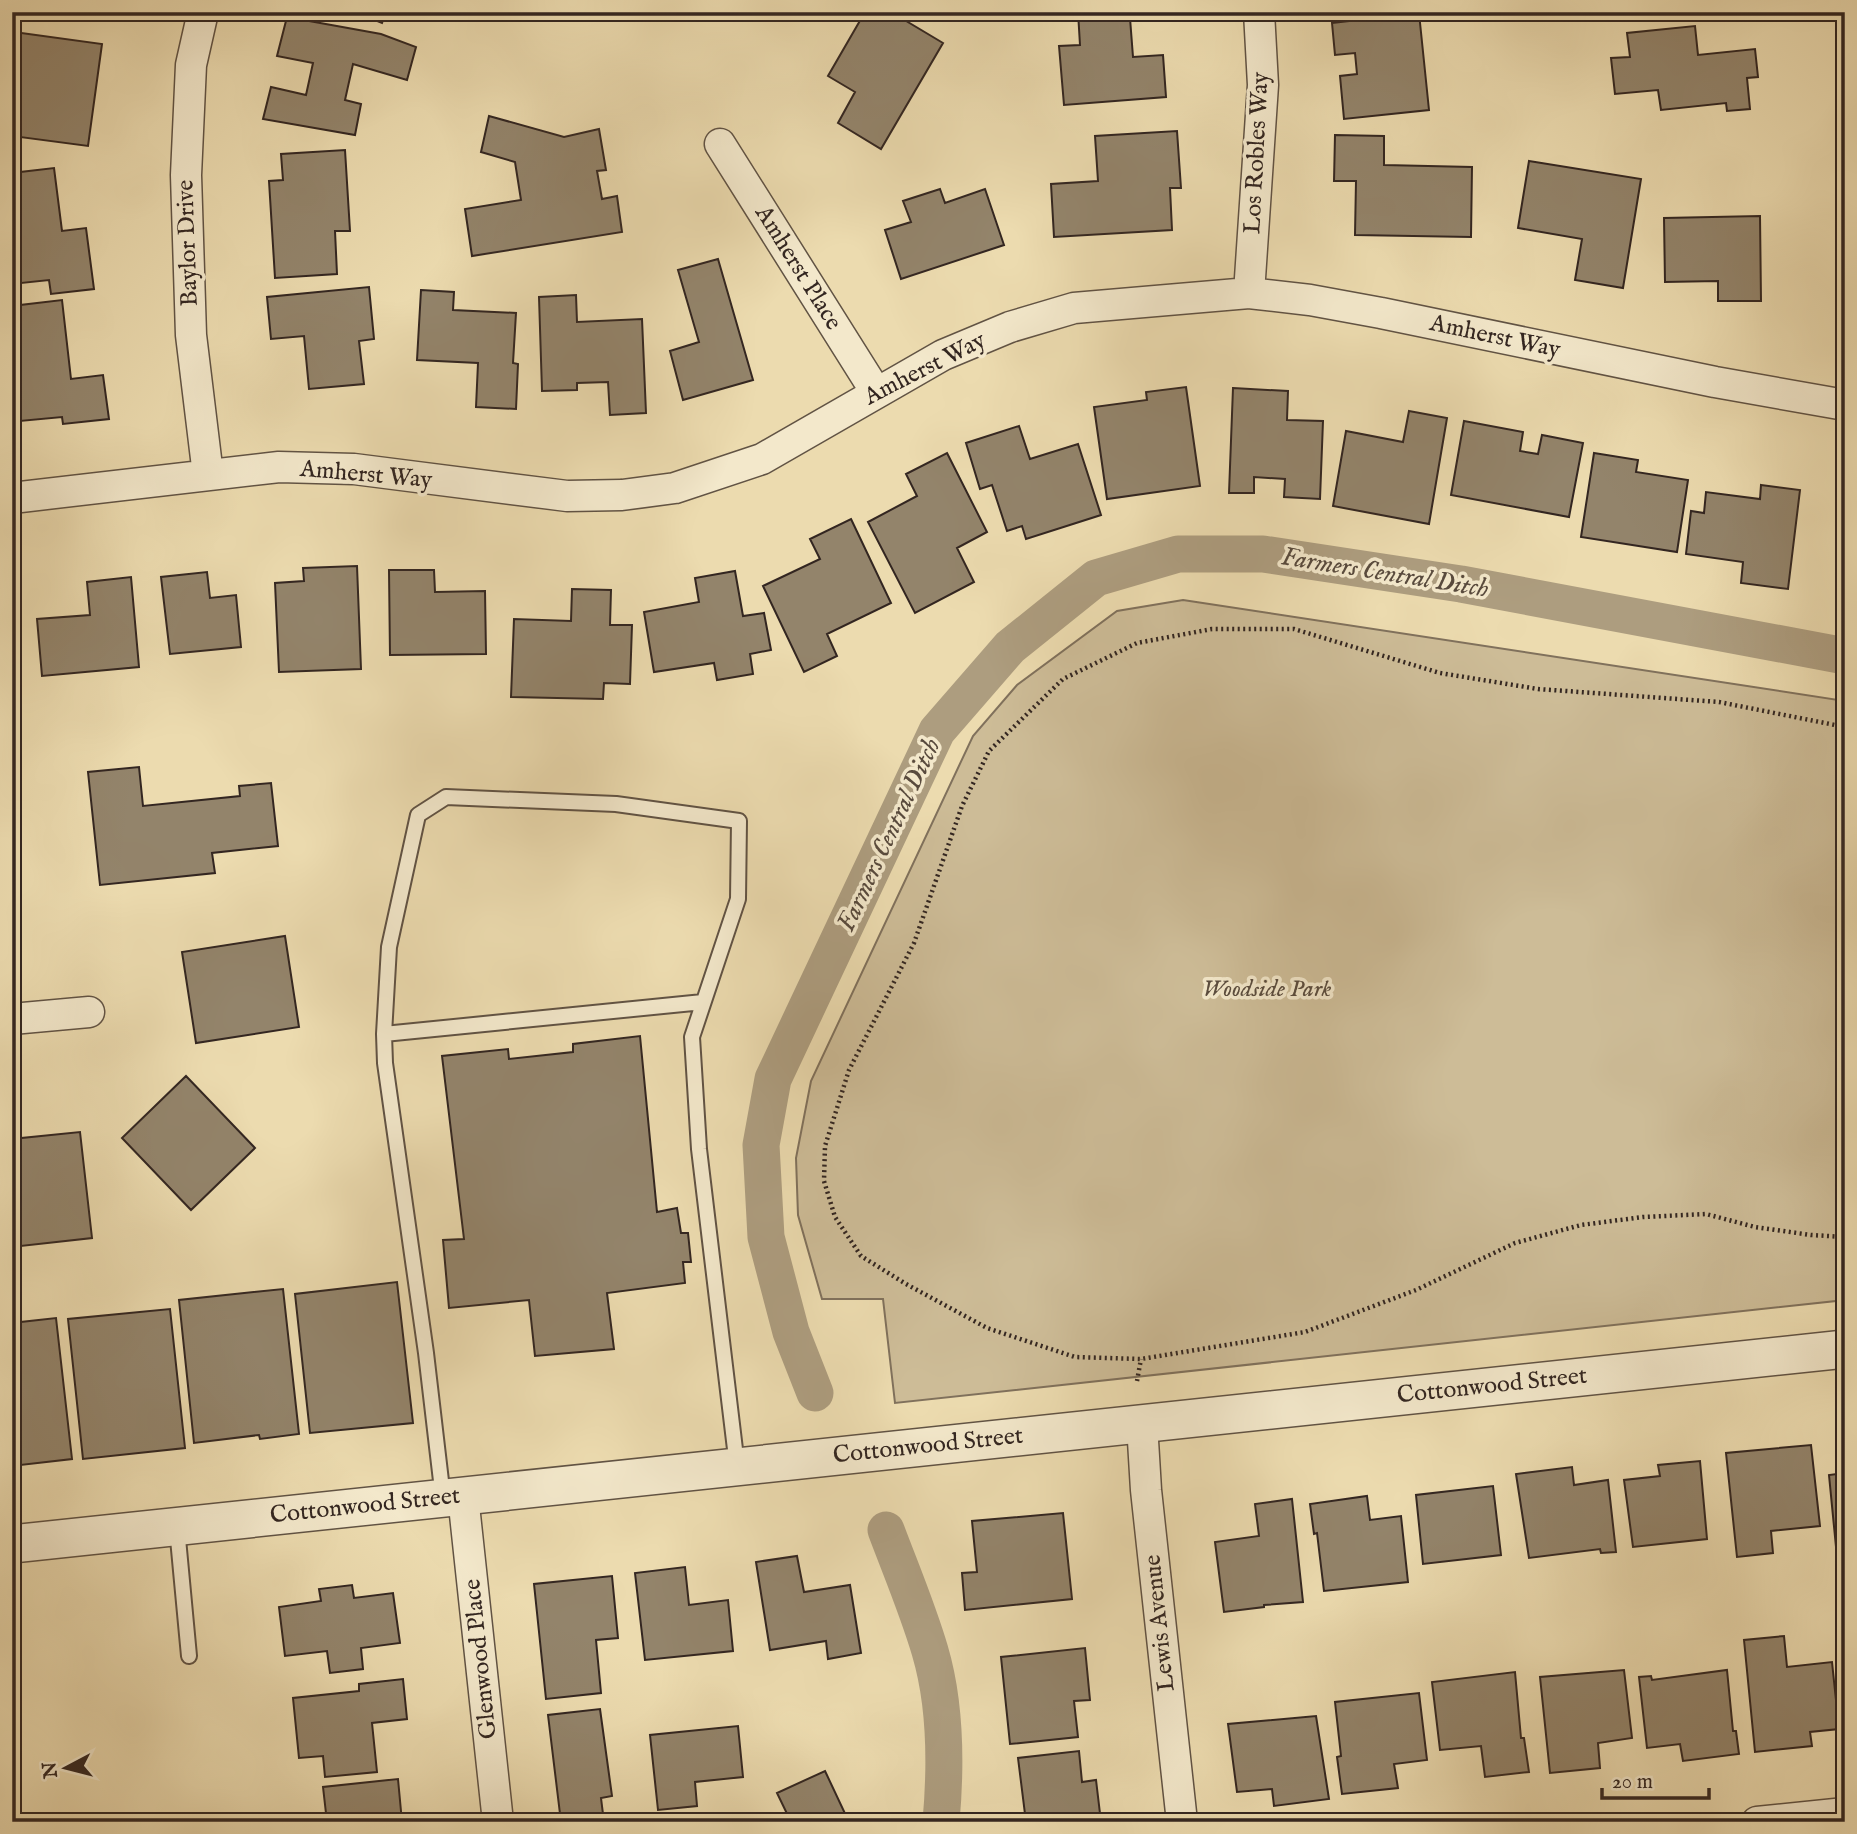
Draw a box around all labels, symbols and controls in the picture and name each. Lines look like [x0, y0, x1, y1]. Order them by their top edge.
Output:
street label: Los Robles Way [1237, 71, 1277, 235]
street label: Baylor Drive [170, 179, 206, 307]
street label: Amherst Place [747, 199, 849, 336]
street label: Amherst Way [1426, 308, 1563, 366]
street label: Amherst Way [858, 325, 991, 413]
street label: Amherst Way [298, 454, 434, 496]
water label: Farmers Central Ditch [1279, 540, 1491, 606]
water label: Farmers Central Ditch [830, 733, 948, 937]
park label: Woodside Park [1203, 974, 1332, 1005]
street label: Cottonwood Street [1395, 1361, 1589, 1411]
street label: Cottonwood Street [831, 1421, 1025, 1471]
street label: Cottonwood Street [268, 1481, 462, 1531]
street label: Lewis Avenue [1137, 1553, 1183, 1693]
street label: Glenwood Place [457, 1577, 505, 1741]
north arrow [32, 1732, 102, 1802]
scale bar [1602, 1757, 1708, 1801]
text: N [38, 1760, 64, 1780]
text: 20 m [1612, 1769, 1653, 1796]

